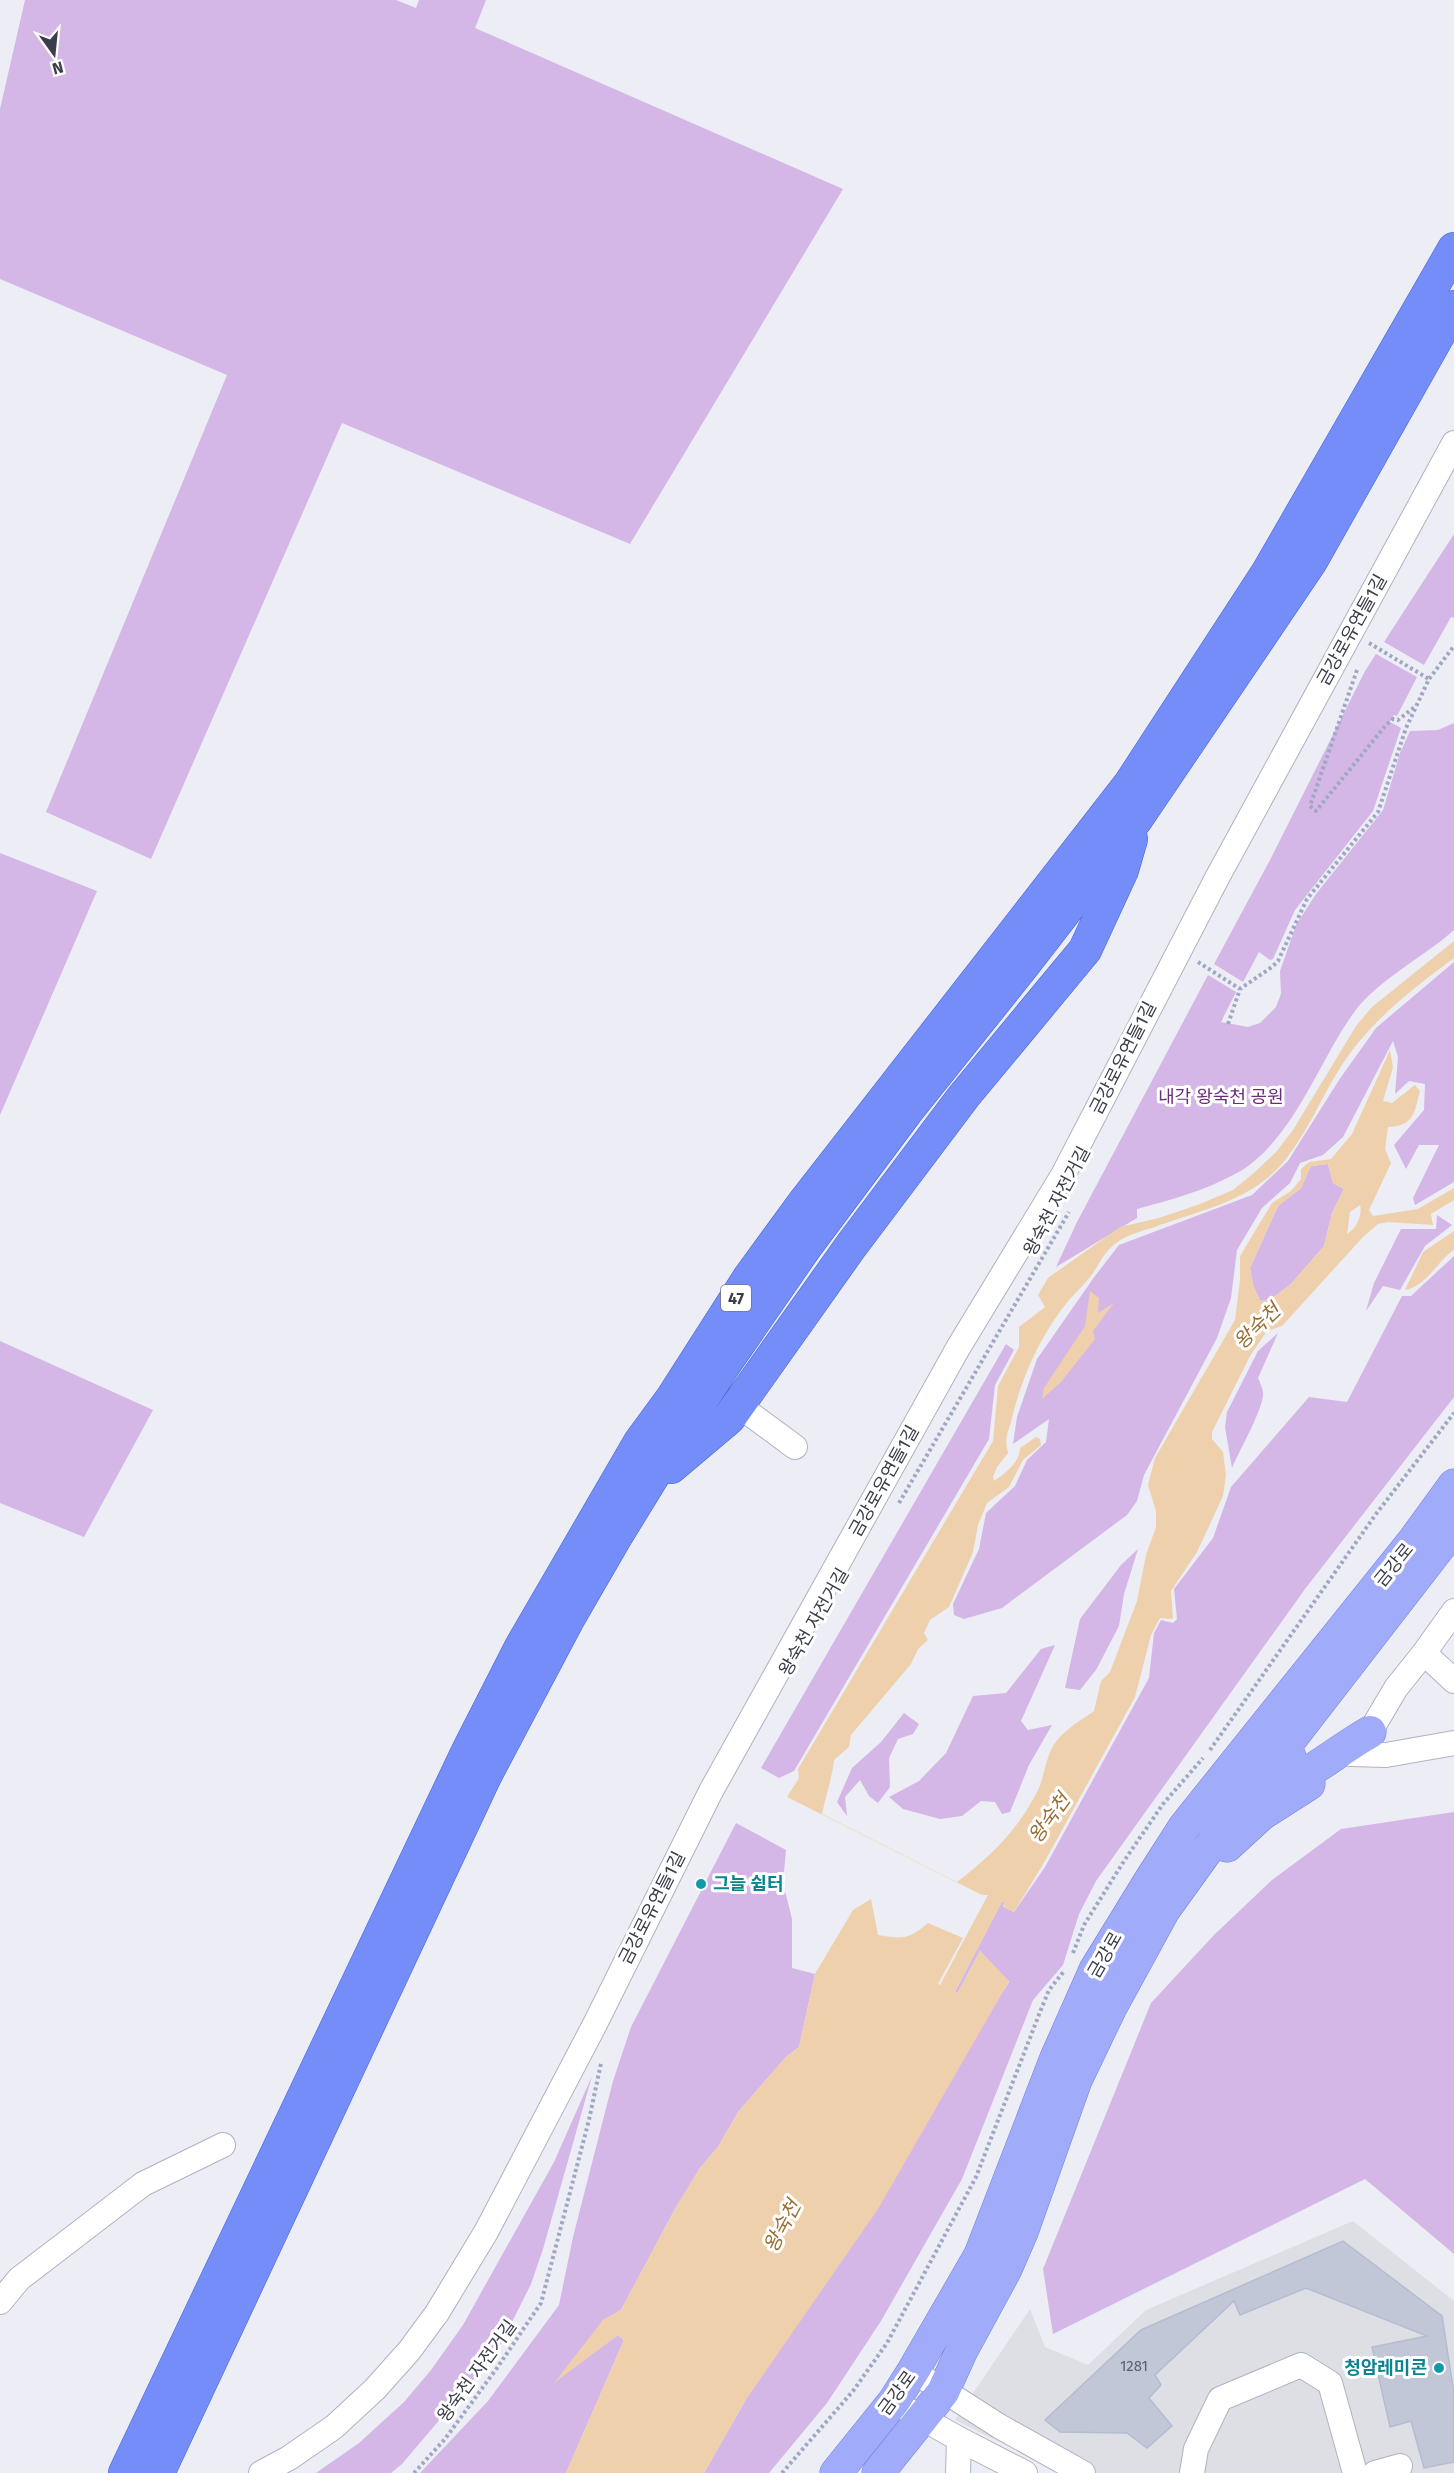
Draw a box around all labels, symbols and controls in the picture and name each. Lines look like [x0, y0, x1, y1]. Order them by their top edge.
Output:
north arrow [24, 24, 84, 84]
text: N [50, 57, 65, 79]
street label: 금강로유연들1길 [1312, 571, 1392, 689]
street label: 금강로유연들1길 [1085, 998, 1161, 1118]
park label: 내각 왕숙천 공원 [1158, 1086, 1284, 1108]
street label: 왕숙천 자전거길 [1019, 1143, 1095, 1259]
road number: 47 [721, 1285, 751, 1311]
water label: 왕숙천 [1229, 1296, 1287, 1354]
street label: 금강로유연들1길 [844, 1422, 924, 1540]
street label: 금강로 [1370, 1539, 1418, 1591]
street label: 왕숙천 자전거길 [774, 1564, 854, 1680]
water label: 왕숙천 [1023, 1787, 1076, 1847]
street label: 금강로유연들1길 [614, 1848, 690, 1968]
place label: 그늘 쉼터 [713, 1873, 784, 1895]
marker: 그늘 쉼터 [694, 1877, 708, 1891]
street label: 금강로 [1083, 1928, 1127, 1982]
water label: 왕숙천 [758, 2194, 807, 2256]
street label: 왕숙천 자전거길 [433, 2316, 521, 2426]
house number: 1281 [1120, 2357, 1148, 2375]
place label: 청암레미콘 [1344, 2357, 1427, 2379]
marker: 청암레미콘 [1432, 2361, 1446, 2375]
street label: 금강로 [873, 2366, 921, 2420]

